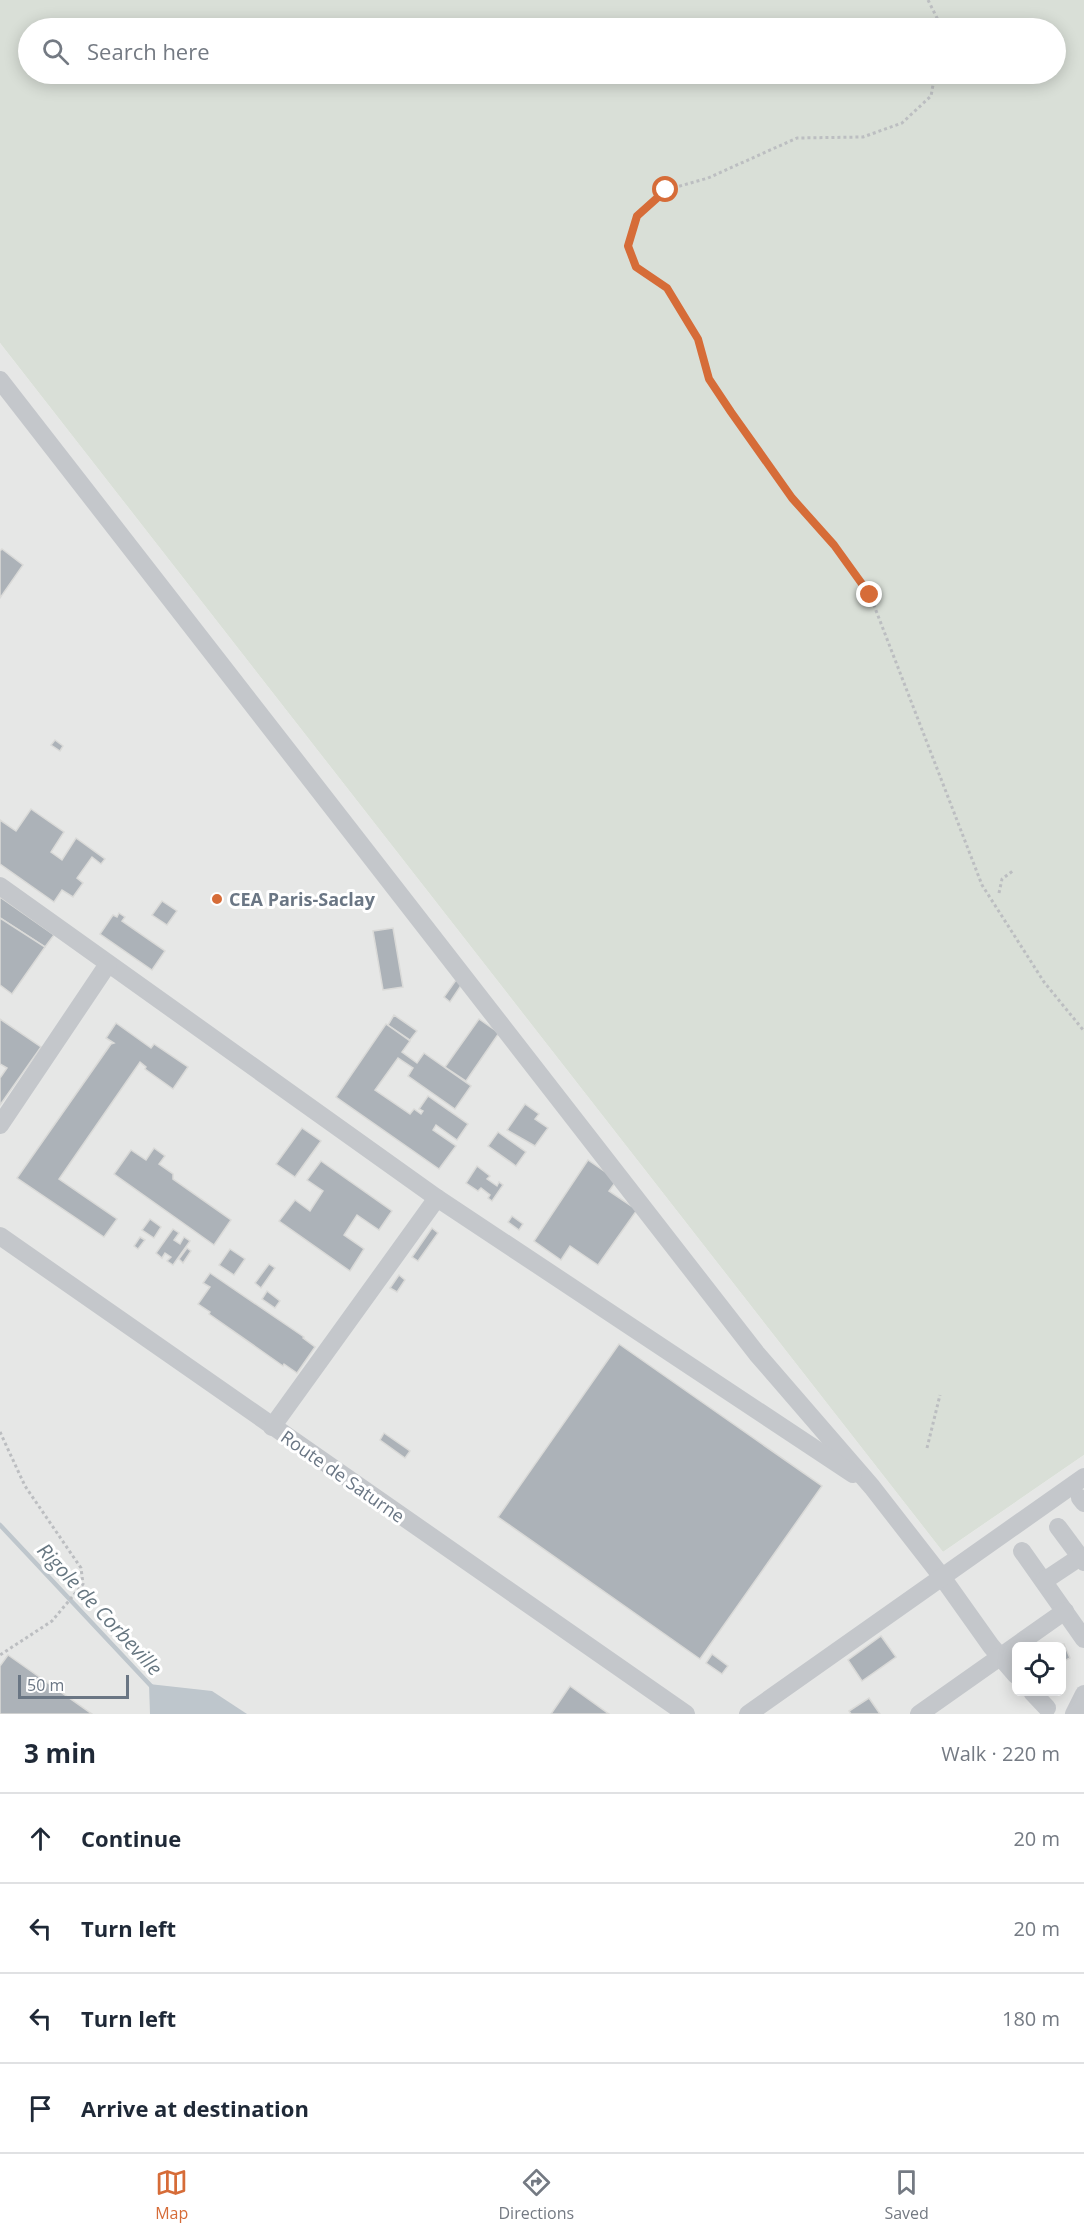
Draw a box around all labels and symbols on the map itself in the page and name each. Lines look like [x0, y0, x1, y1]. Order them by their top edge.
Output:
route start [652, 176, 678, 202]
route end [856, 581, 882, 607]
place label: CEA Paris-Saclay [229, 887, 376, 911]
marker: CEA Paris-Saclay [210, 892, 224, 906]
street label: Route de Saturne [276, 1424, 410, 1528]
water label: Rigole de Corbeville [32, 1537, 168, 1681]
scale bar [18, 1672, 129, 1700]

